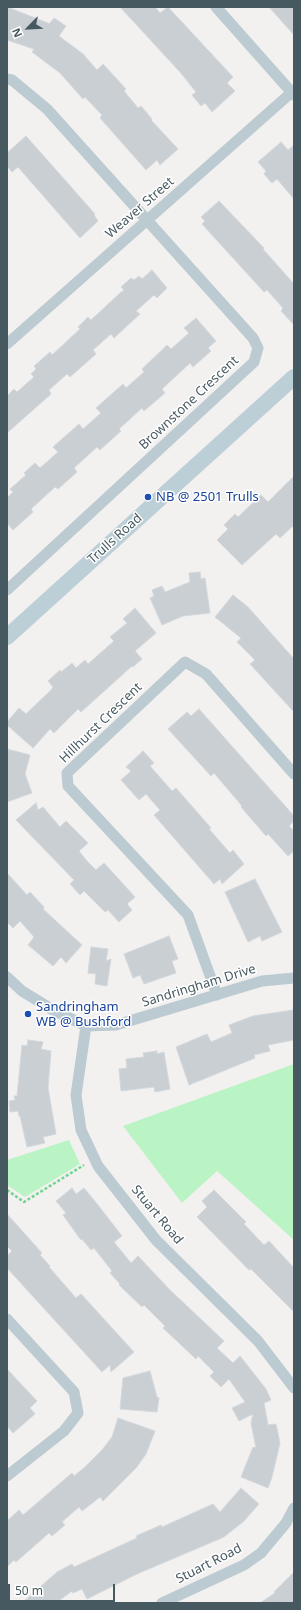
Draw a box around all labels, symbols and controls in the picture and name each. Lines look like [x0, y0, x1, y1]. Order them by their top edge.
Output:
north arrow [8, 8, 48, 48]
text: N [8, 26, 25, 40]
street label: Weaver Street [103, 174, 177, 242]
street label: Brownstone Crescent [136, 353, 242, 453]
place label: NB @ 2501 Trulls [156, 489, 259, 505]
marker: NB @ 2501 Trulls [143, 492, 153, 502]
street label: Trulls Road [85, 511, 145, 567]
street label: Hillhurst Crescent [57, 680, 145, 766]
street label: Sandringham Drive [140, 961, 258, 1011]
place label: Sandringham WB @ Bushford [36, 999, 131, 1030]
marker: Sandringham WB @ Bushford [23, 1009, 33, 1019]
street label: Stuart Road [128, 1182, 186, 1248]
street label: Stuart Road [173, 1541, 245, 1587]
scale bar [10, 1576, 117, 1602]
text: 50 m [15, 1582, 43, 1599]

